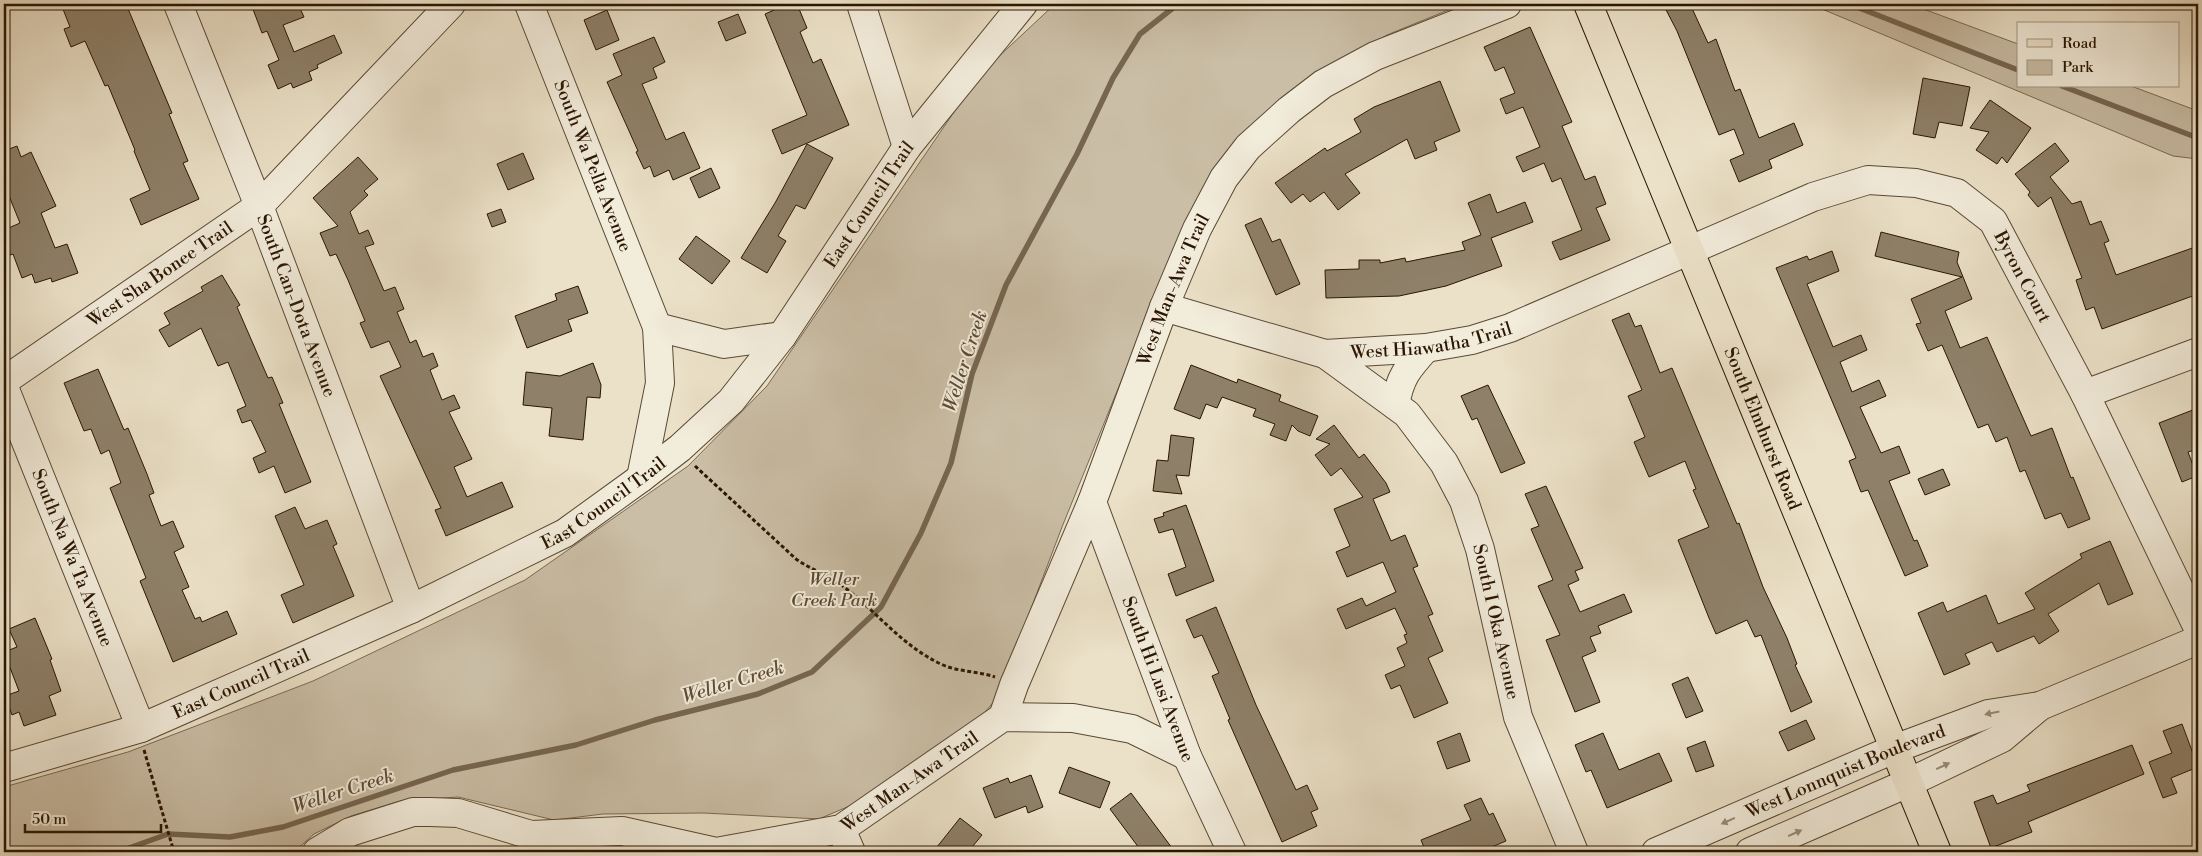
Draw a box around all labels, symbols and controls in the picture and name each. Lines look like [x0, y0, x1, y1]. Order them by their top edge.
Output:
legend [2017, 22, 2180, 88]
text: Road [2062, 34, 2097, 53]
text: Park [2062, 58, 2094, 77]
street label: South Wa Pella Avenue [549, 77, 637, 255]
street label: East Council Trail [819, 136, 919, 272]
street label: West Man-Awa Trail [1132, 209, 1215, 370]
street label: South Can-Dota Avenue [252, 211, 342, 400]
street label: West Sha Bonee Trail [82, 216, 238, 333]
street label: Byron Court [1988, 226, 2057, 327]
water label: Weller Creek [937, 307, 993, 415]
street label: West Hiawatha Trail [1349, 316, 1515, 364]
street label: South Elmhurst Road [1719, 344, 1807, 514]
street label: East Council Trail [537, 451, 671, 554]
street label: South Na Wa Ta Avenue [27, 466, 119, 650]
street label: South I Oka Avenue [1468, 542, 1525, 701]
park label: Weller Creek Park [791, 568, 877, 612]
street label: South Hi Lusi Avenue [1117, 593, 1200, 766]
street label: East Council Trail [169, 643, 314, 724]
water label: Weller Creek [679, 655, 787, 709]
one-way arrow [1984, 710, 2000, 718]
street label: West Lonnquist Boulevard [1741, 719, 1949, 824]
street label: West Man-Awa Trail [836, 726, 983, 838]
one-way arrow [1936, 762, 1950, 770]
water label: Weller Creek [289, 763, 397, 819]
scale bar [25, 801, 161, 833]
text: 50 m [32, 810, 66, 829]
one-way arrow [1721, 817, 1736, 825]
one-way arrow [1788, 828, 1802, 836]

